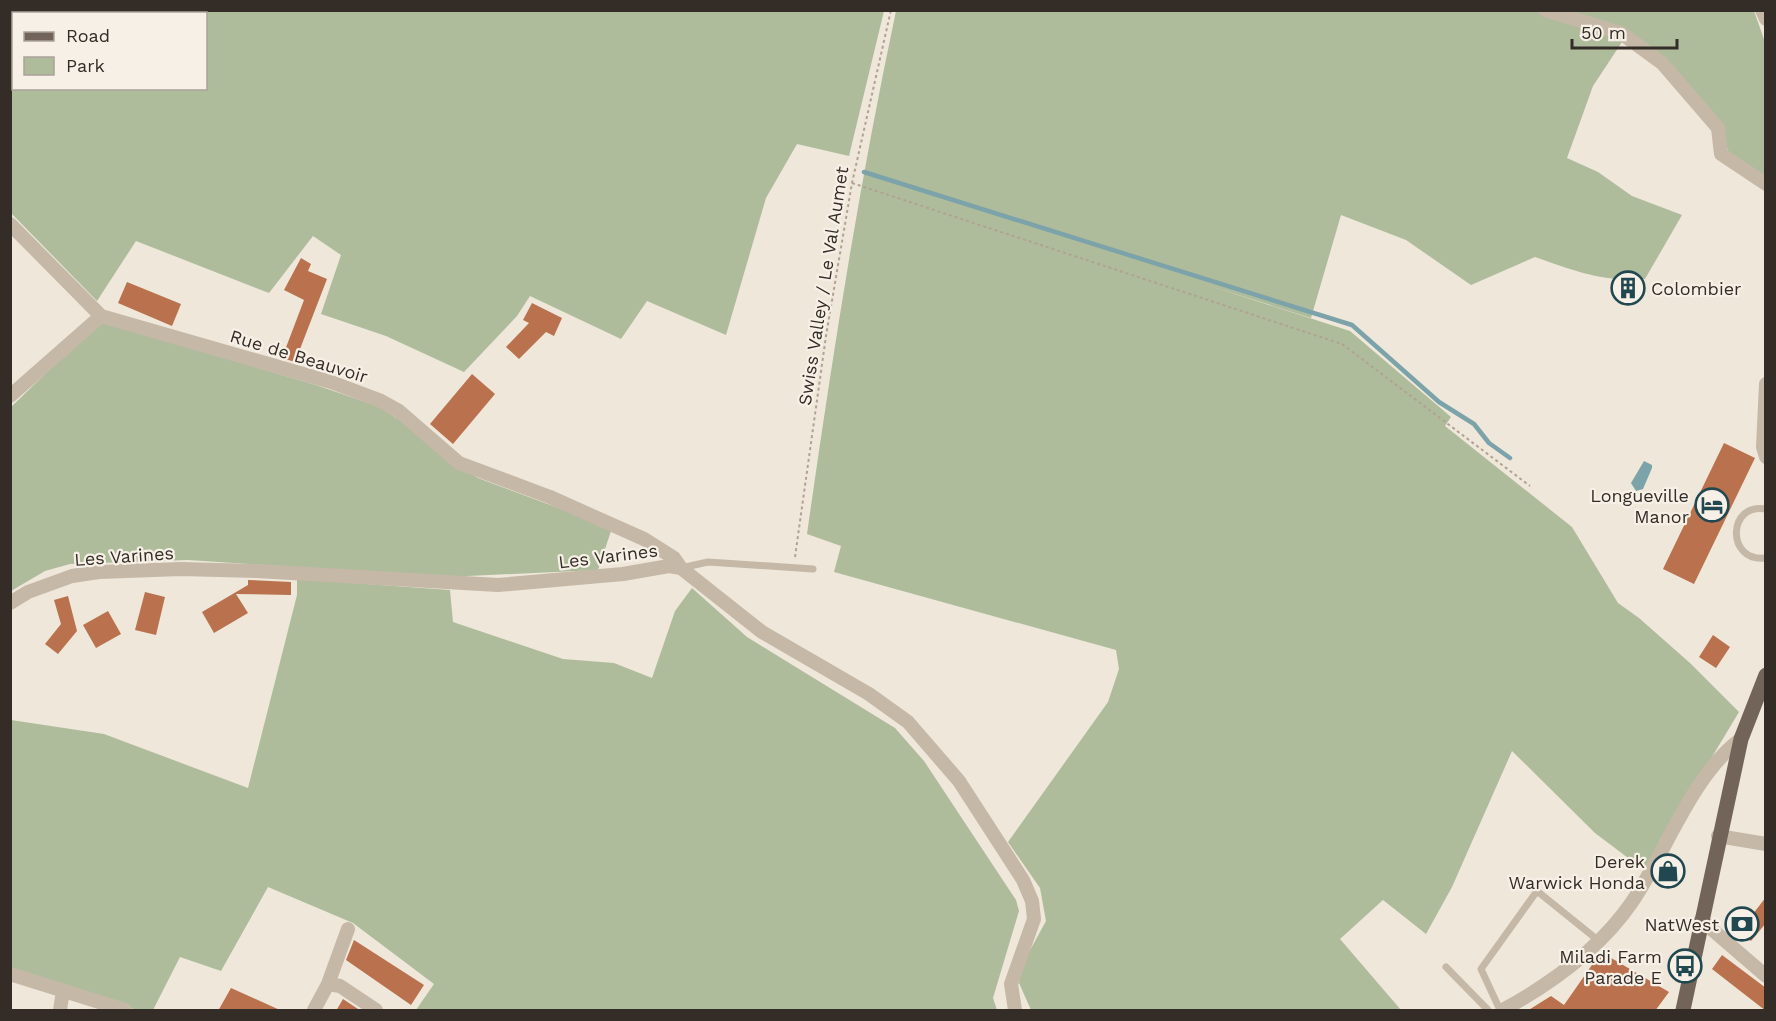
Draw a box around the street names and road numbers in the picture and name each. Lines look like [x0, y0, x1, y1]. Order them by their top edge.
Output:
street label: Swiss Valley / Le Val Aumet [794, 165, 852, 407]
street label: Rue de Beauvoir [228, 325, 370, 387]
street label: Les Varines [557, 539, 659, 573]
street label: Les Varines [73, 542, 175, 570]

